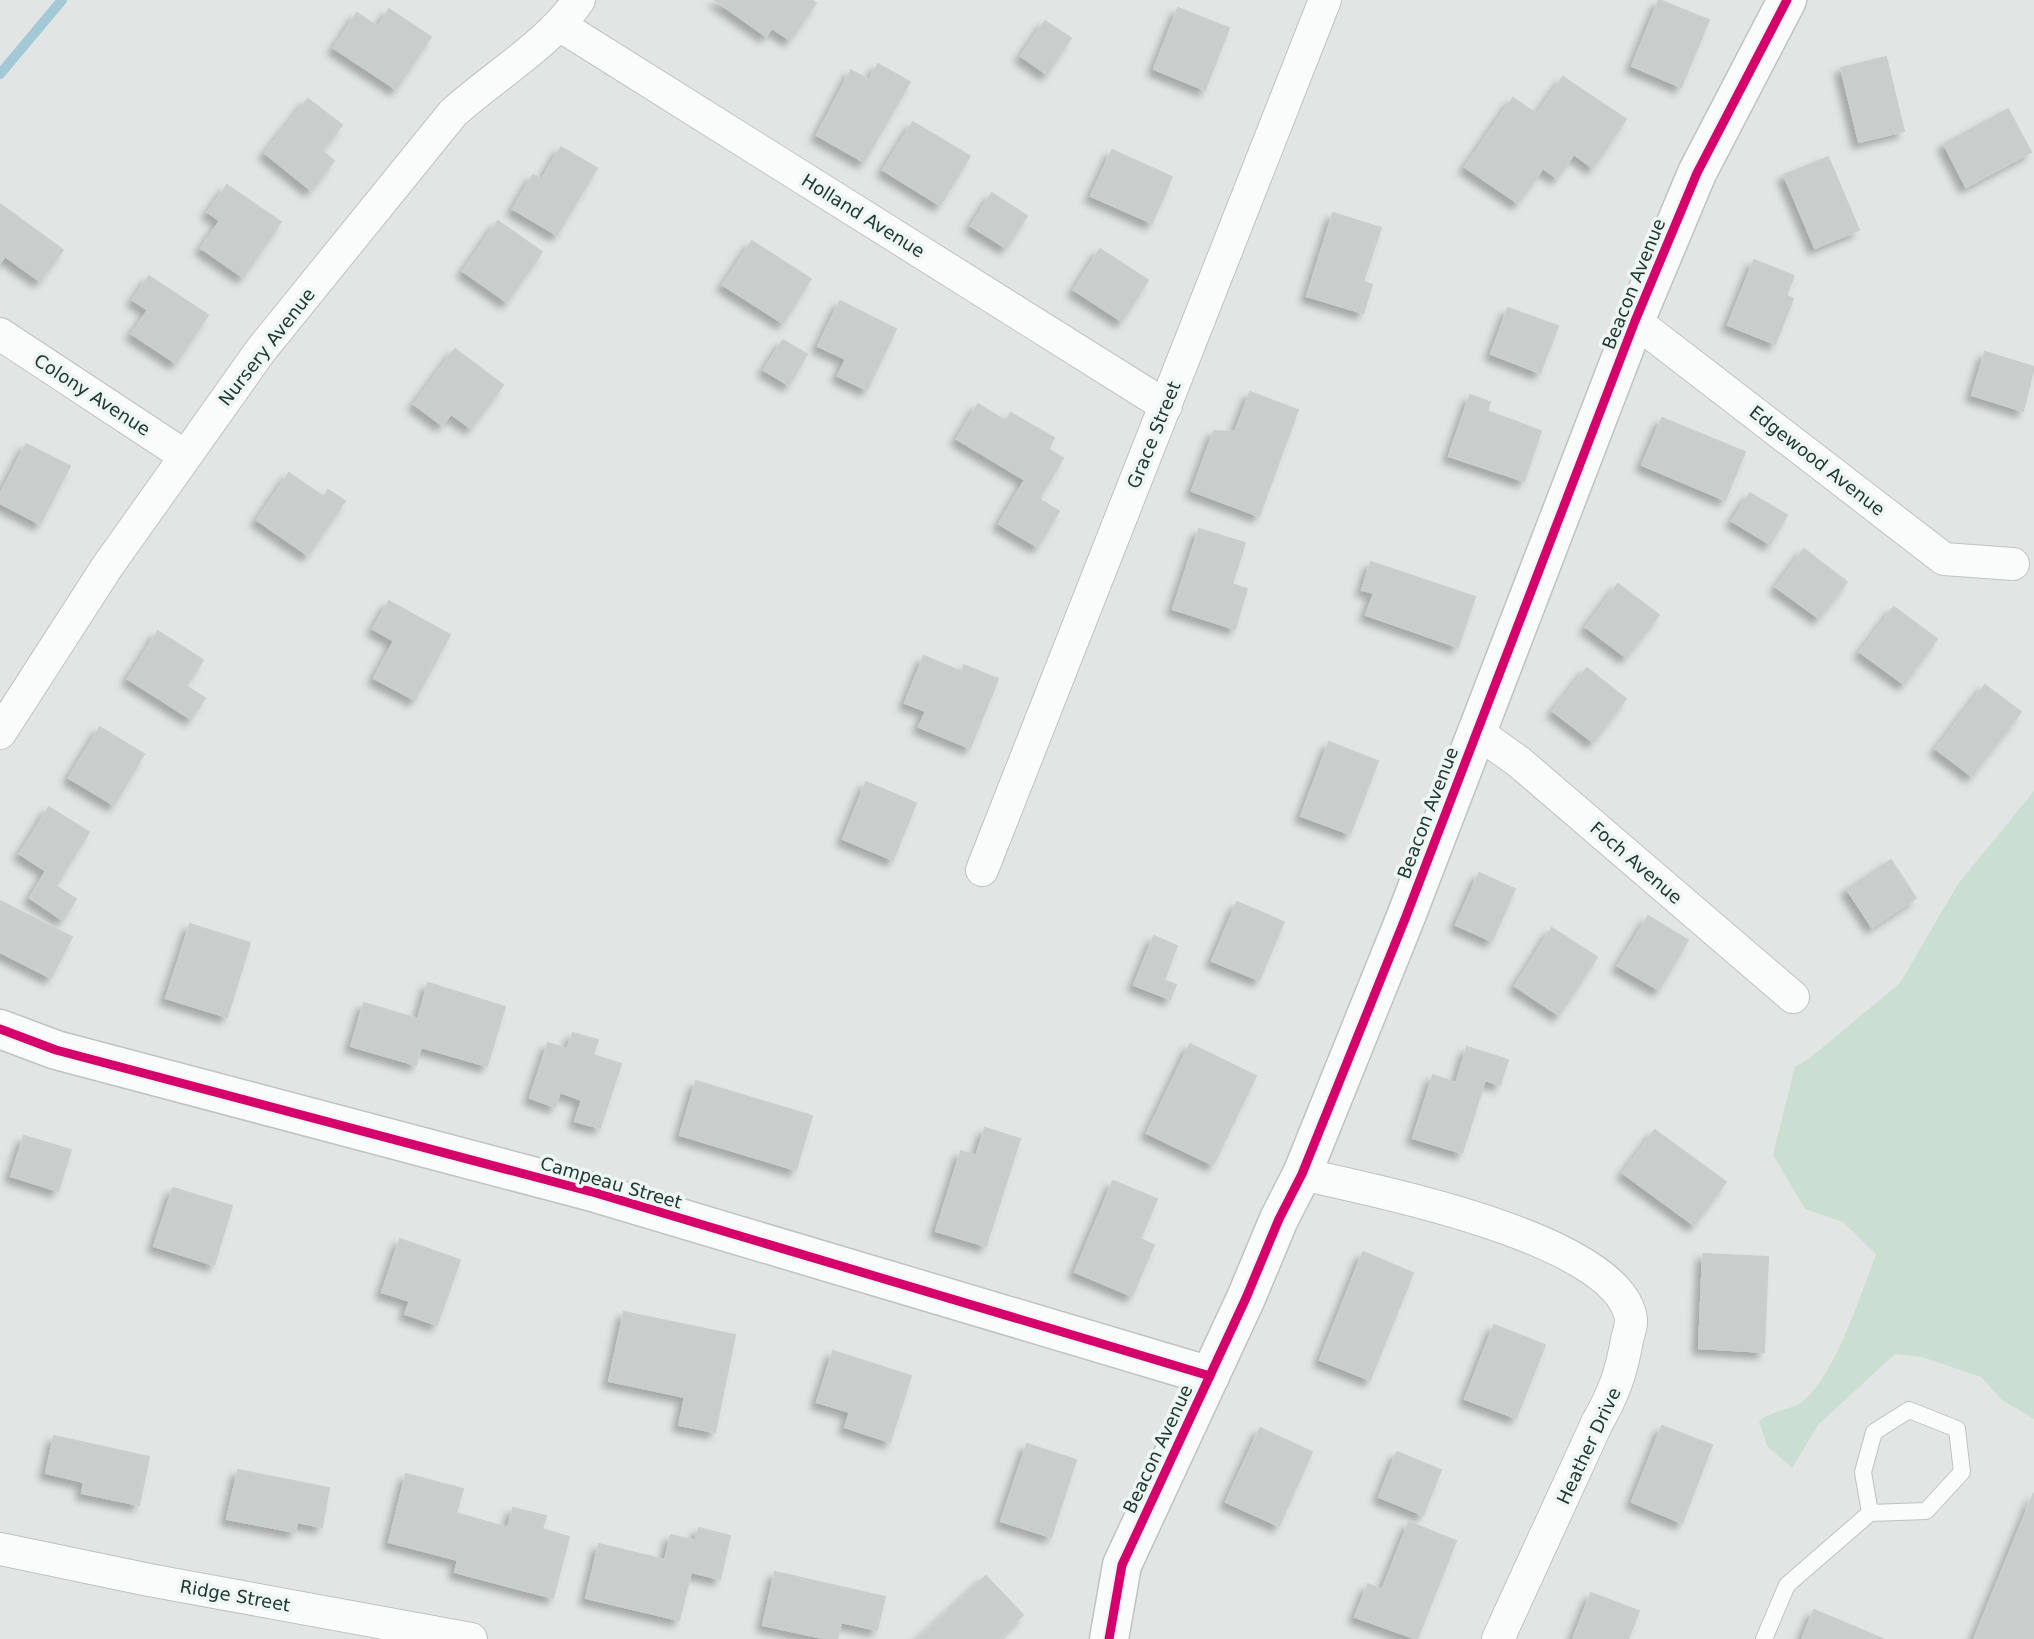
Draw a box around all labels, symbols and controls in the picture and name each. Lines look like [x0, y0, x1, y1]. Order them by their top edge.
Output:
street label: Holland Avenue [798, 169, 929, 262]
street label: Beacon Avenue [1598, 215, 1669, 352]
street label: Nursery Avenue [214, 284, 319, 410]
street label: Colony Avenue [30, 349, 154, 440]
street label: Grace Street [1122, 378, 1185, 491]
street label: Edgewood Avenue [1745, 401, 1889, 520]
street label: Beacon Avenue [1393, 744, 1462, 882]
street label: Foch Avenue [1586, 817, 1686, 908]
street label: Campeau Street [538, 1152, 684, 1213]
street label: Beacon Avenue [1119, 1381, 1197, 1516]
street label: Heather Drive [1552, 1384, 1625, 1507]
street label: Ridge Street [178, 1575, 292, 1616]

